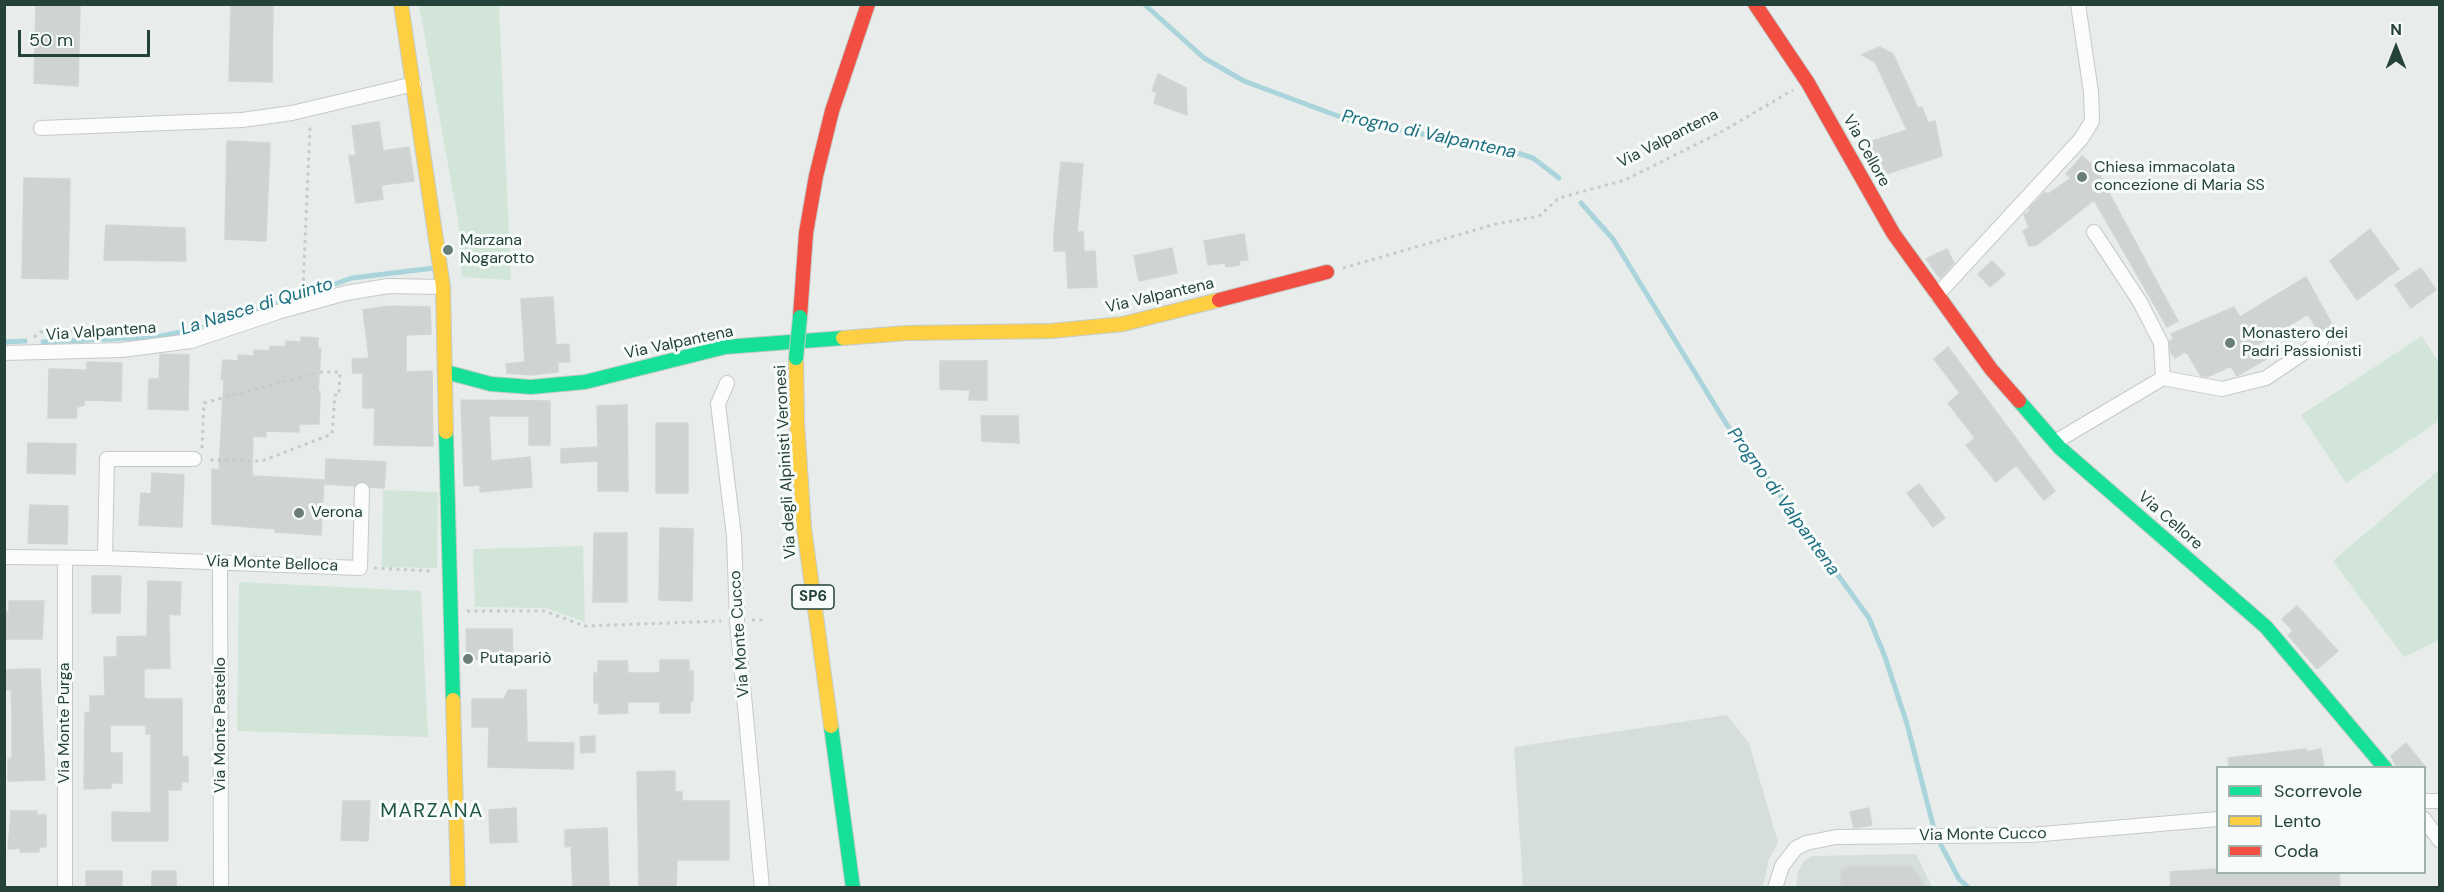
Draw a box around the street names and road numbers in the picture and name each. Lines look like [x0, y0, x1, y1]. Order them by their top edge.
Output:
street label: Via Valpantena [1614, 105, 1722, 173]
street label: Via Cellore [1838, 112, 1894, 190]
street label: Via Valpantena [1104, 274, 1216, 318]
street label: Via Valpantena [45, 319, 157, 345]
street label: Via Valpantena [623, 322, 735, 364]
street label: Via degli Alpinisti Veronesi [771, 364, 801, 560]
street label: Via Cellore [2134, 488, 2206, 554]
street label: Via Monte Belloca [206, 552, 338, 576]
street label: Via Monte Cucco [726, 570, 754, 698]
road number: SP6 [792, 585, 834, 609]
street label: Via Monte Pastello [211, 657, 231, 793]
street label: Via Monte Purga [55, 663, 75, 783]
street label: Via Monte Cucco [1919, 824, 2047, 846]

